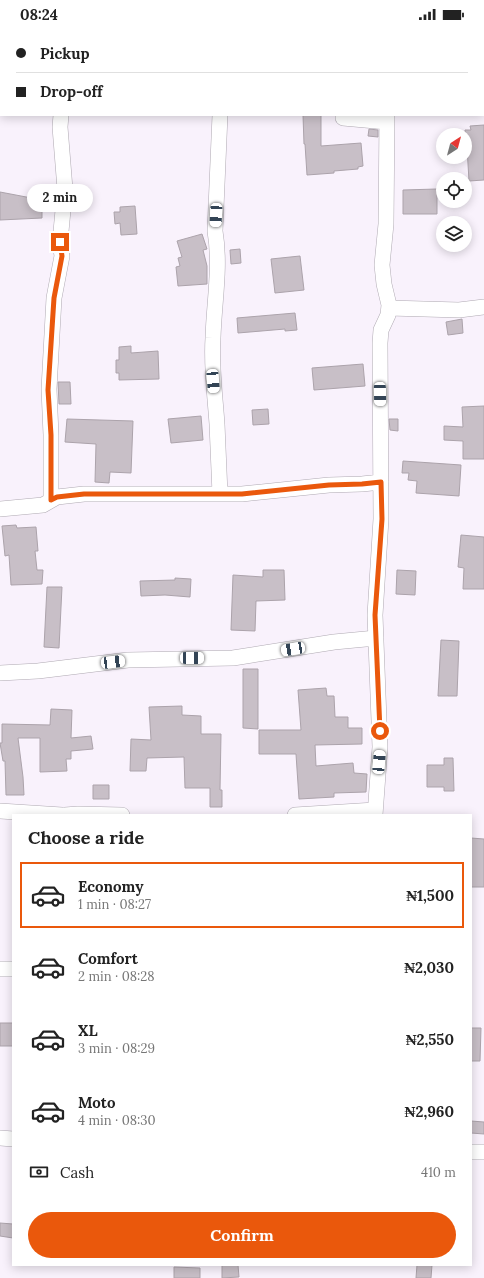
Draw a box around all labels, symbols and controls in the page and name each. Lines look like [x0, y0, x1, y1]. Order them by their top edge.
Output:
text: 08:24 [20, 5, 58, 24]
text: Pickup [40, 44, 89, 63]
text: Drop-off [40, 82, 102, 101]
north arrow [436, 128, 472, 164]
map controls [436, 128, 472, 252]
button: locate [436, 172, 472, 208]
callout: 2 min [27, 184, 93, 212]
text: 2 min [43, 189, 77, 206]
car [209, 203, 223, 227]
button: layers [436, 216, 472, 252]
route end [51, 233, 69, 251]
car [206, 369, 220, 393]
car [374, 382, 386, 406]
car [280, 641, 306, 657]
car [180, 652, 204, 664]
car [100, 655, 126, 669]
route start [371, 722, 389, 740]
car [372, 750, 386, 774]
text: Choose a ride [28, 826, 144, 849]
icon: car [30, 877, 66, 913]
text: Economy [78, 877, 143, 896]
text: ₦1,500 [406, 886, 454, 905]
text: 1 min · 08:27 [78, 896, 151, 913]
icon: car [30, 949, 66, 985]
text: Comfort [78, 949, 138, 968]
text: ₦2,030 [404, 958, 454, 977]
text: 2 min · 08:28 [78, 968, 155, 985]
icon: car [30, 1021, 66, 1057]
text: XL [78, 1021, 98, 1040]
text: ₦2,550 [406, 1030, 454, 1049]
text: 3 min · 08:29 [78, 1040, 155, 1057]
icon: car [30, 1093, 66, 1129]
text: Moto [78, 1093, 115, 1112]
text: ₦2,960 [405, 1102, 454, 1121]
text: 4 min · 08:30 [78, 1112, 156, 1129]
icon: cash [28, 1161, 50, 1183]
text: Cash [60, 1163, 94, 1182]
text: 410 m [421, 1164, 456, 1181]
button: Confirm [28, 1212, 456, 1258]

